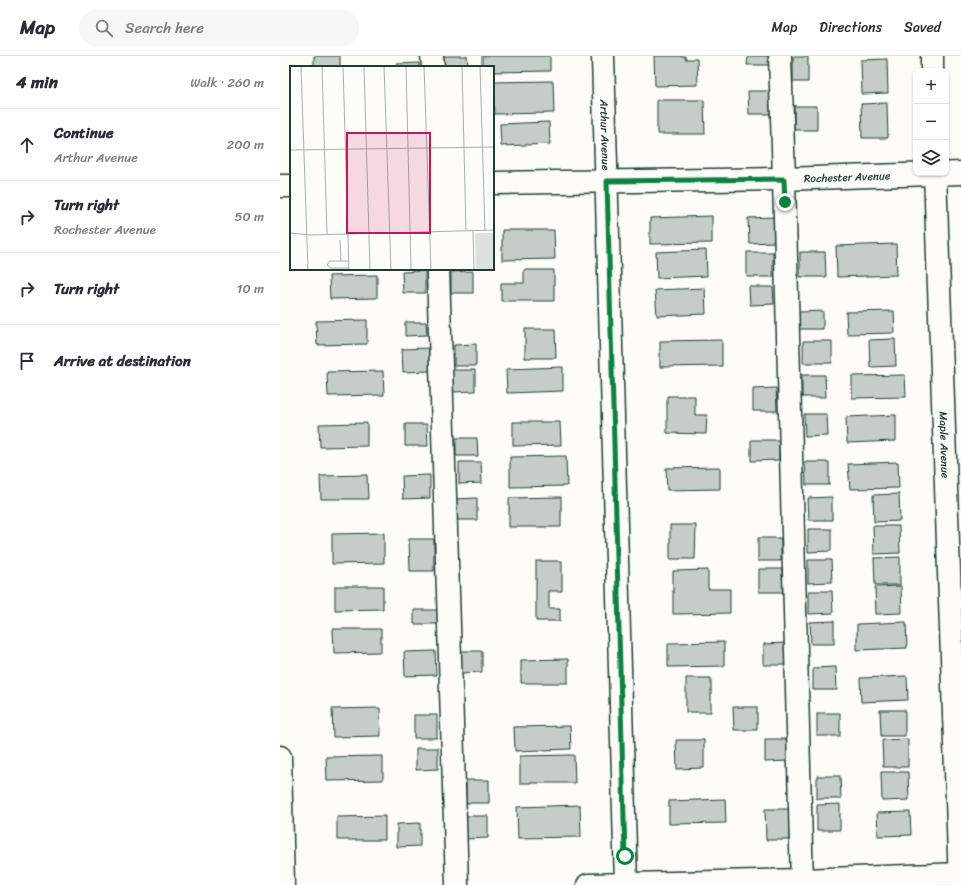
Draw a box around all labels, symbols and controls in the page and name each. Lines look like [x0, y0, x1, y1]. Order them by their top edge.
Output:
search box [79, 10, 359, 46]
text: Map [20, 11, 55, 44]
text: Search here [125, 15, 204, 41]
text: Map [771, 15, 797, 40]
text: Directions [819, 15, 882, 40]
text: Saved [904, 15, 941, 40]
icon: search [93, 17, 115, 39]
inset map [290, 66, 494, 270]
text: 4 min [16, 67, 58, 97]
map controls [913, 68, 949, 176]
button: + [913, 68, 949, 104]
text: Walk · 260 m [190, 71, 264, 94]
street label: Arthur Avenue [594, 98, 615, 171]
button: − [913, 104, 949, 140]
text: Continue [54, 120, 114, 146]
text: 200 m [227, 133, 264, 156]
icon: ahead [16, 134, 38, 156]
button: layers [913, 140, 949, 176]
text: Arthur Avenue [54, 146, 138, 169]
street label: Rochester Avenue [803, 166, 891, 188]
text: Turn right [54, 192, 119, 218]
route end [776, 193, 794, 211]
text: 50 m [234, 205, 264, 228]
icon: right [16, 206, 38, 228]
text: Rochester Avenue [54, 218, 156, 241]
text: Turn right [54, 276, 119, 302]
text: 10 m [237, 277, 264, 300]
icon: right [16, 278, 38, 300]
text: Arrive at destination [54, 348, 191, 374]
icon: arrive [16, 350, 38, 372]
street label: Maple Avenue [933, 411, 955, 479]
route start [616, 847, 634, 865]

